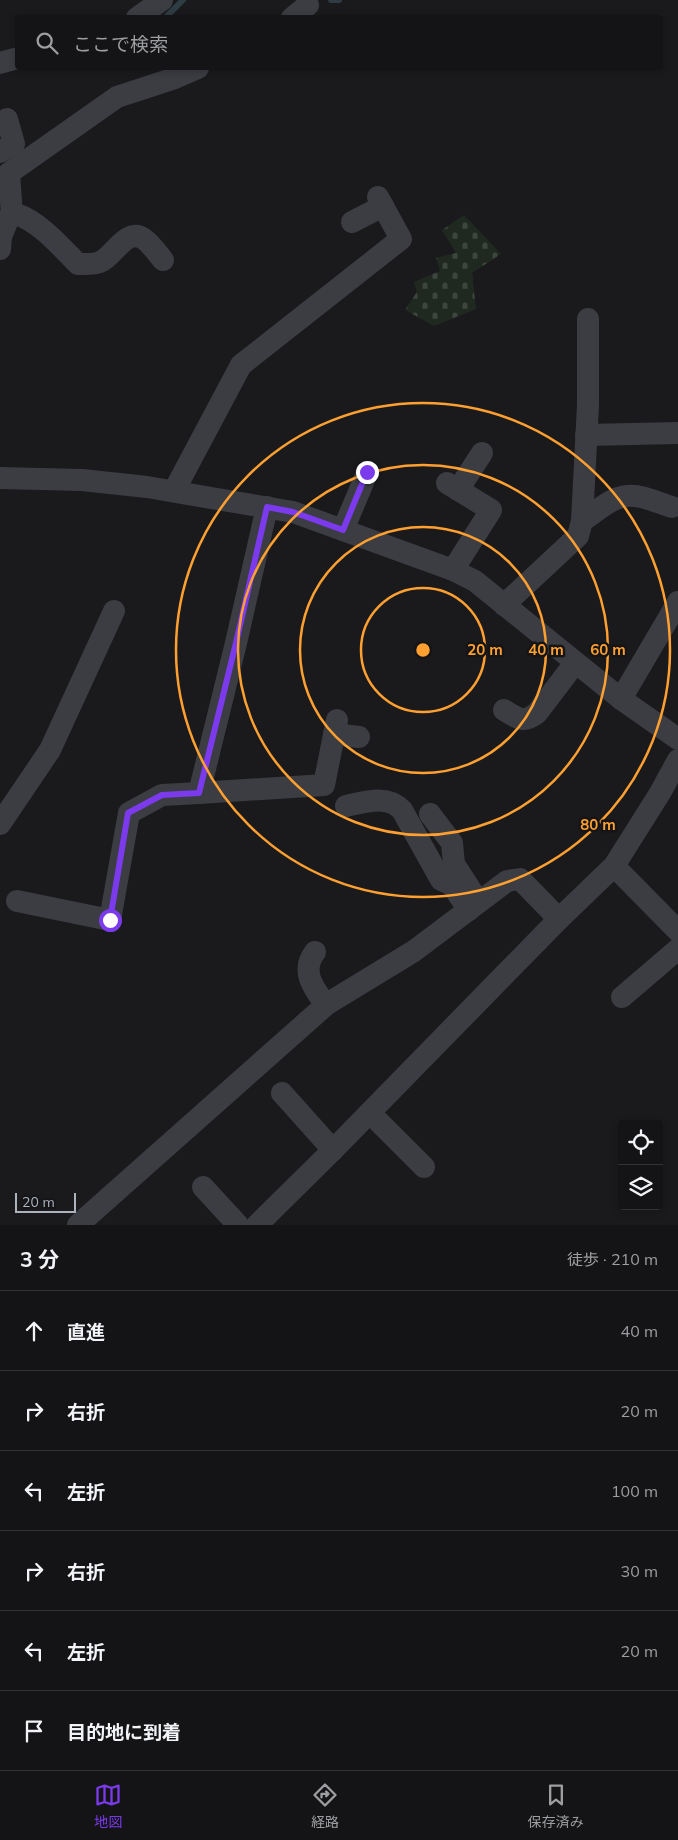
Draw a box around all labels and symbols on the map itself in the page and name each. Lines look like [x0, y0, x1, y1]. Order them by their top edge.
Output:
route end [356, 461, 379, 484]
text: 20 m [467, 640, 503, 659]
text: 40 m [528, 640, 564, 659]
text: 60 m [590, 640, 626, 659]
centre of rings [414, 641, 432, 659]
text: 80 m [580, 815, 616, 834]
route start [99, 909, 122, 932]
scale bar [15, 1190, 76, 1213]

